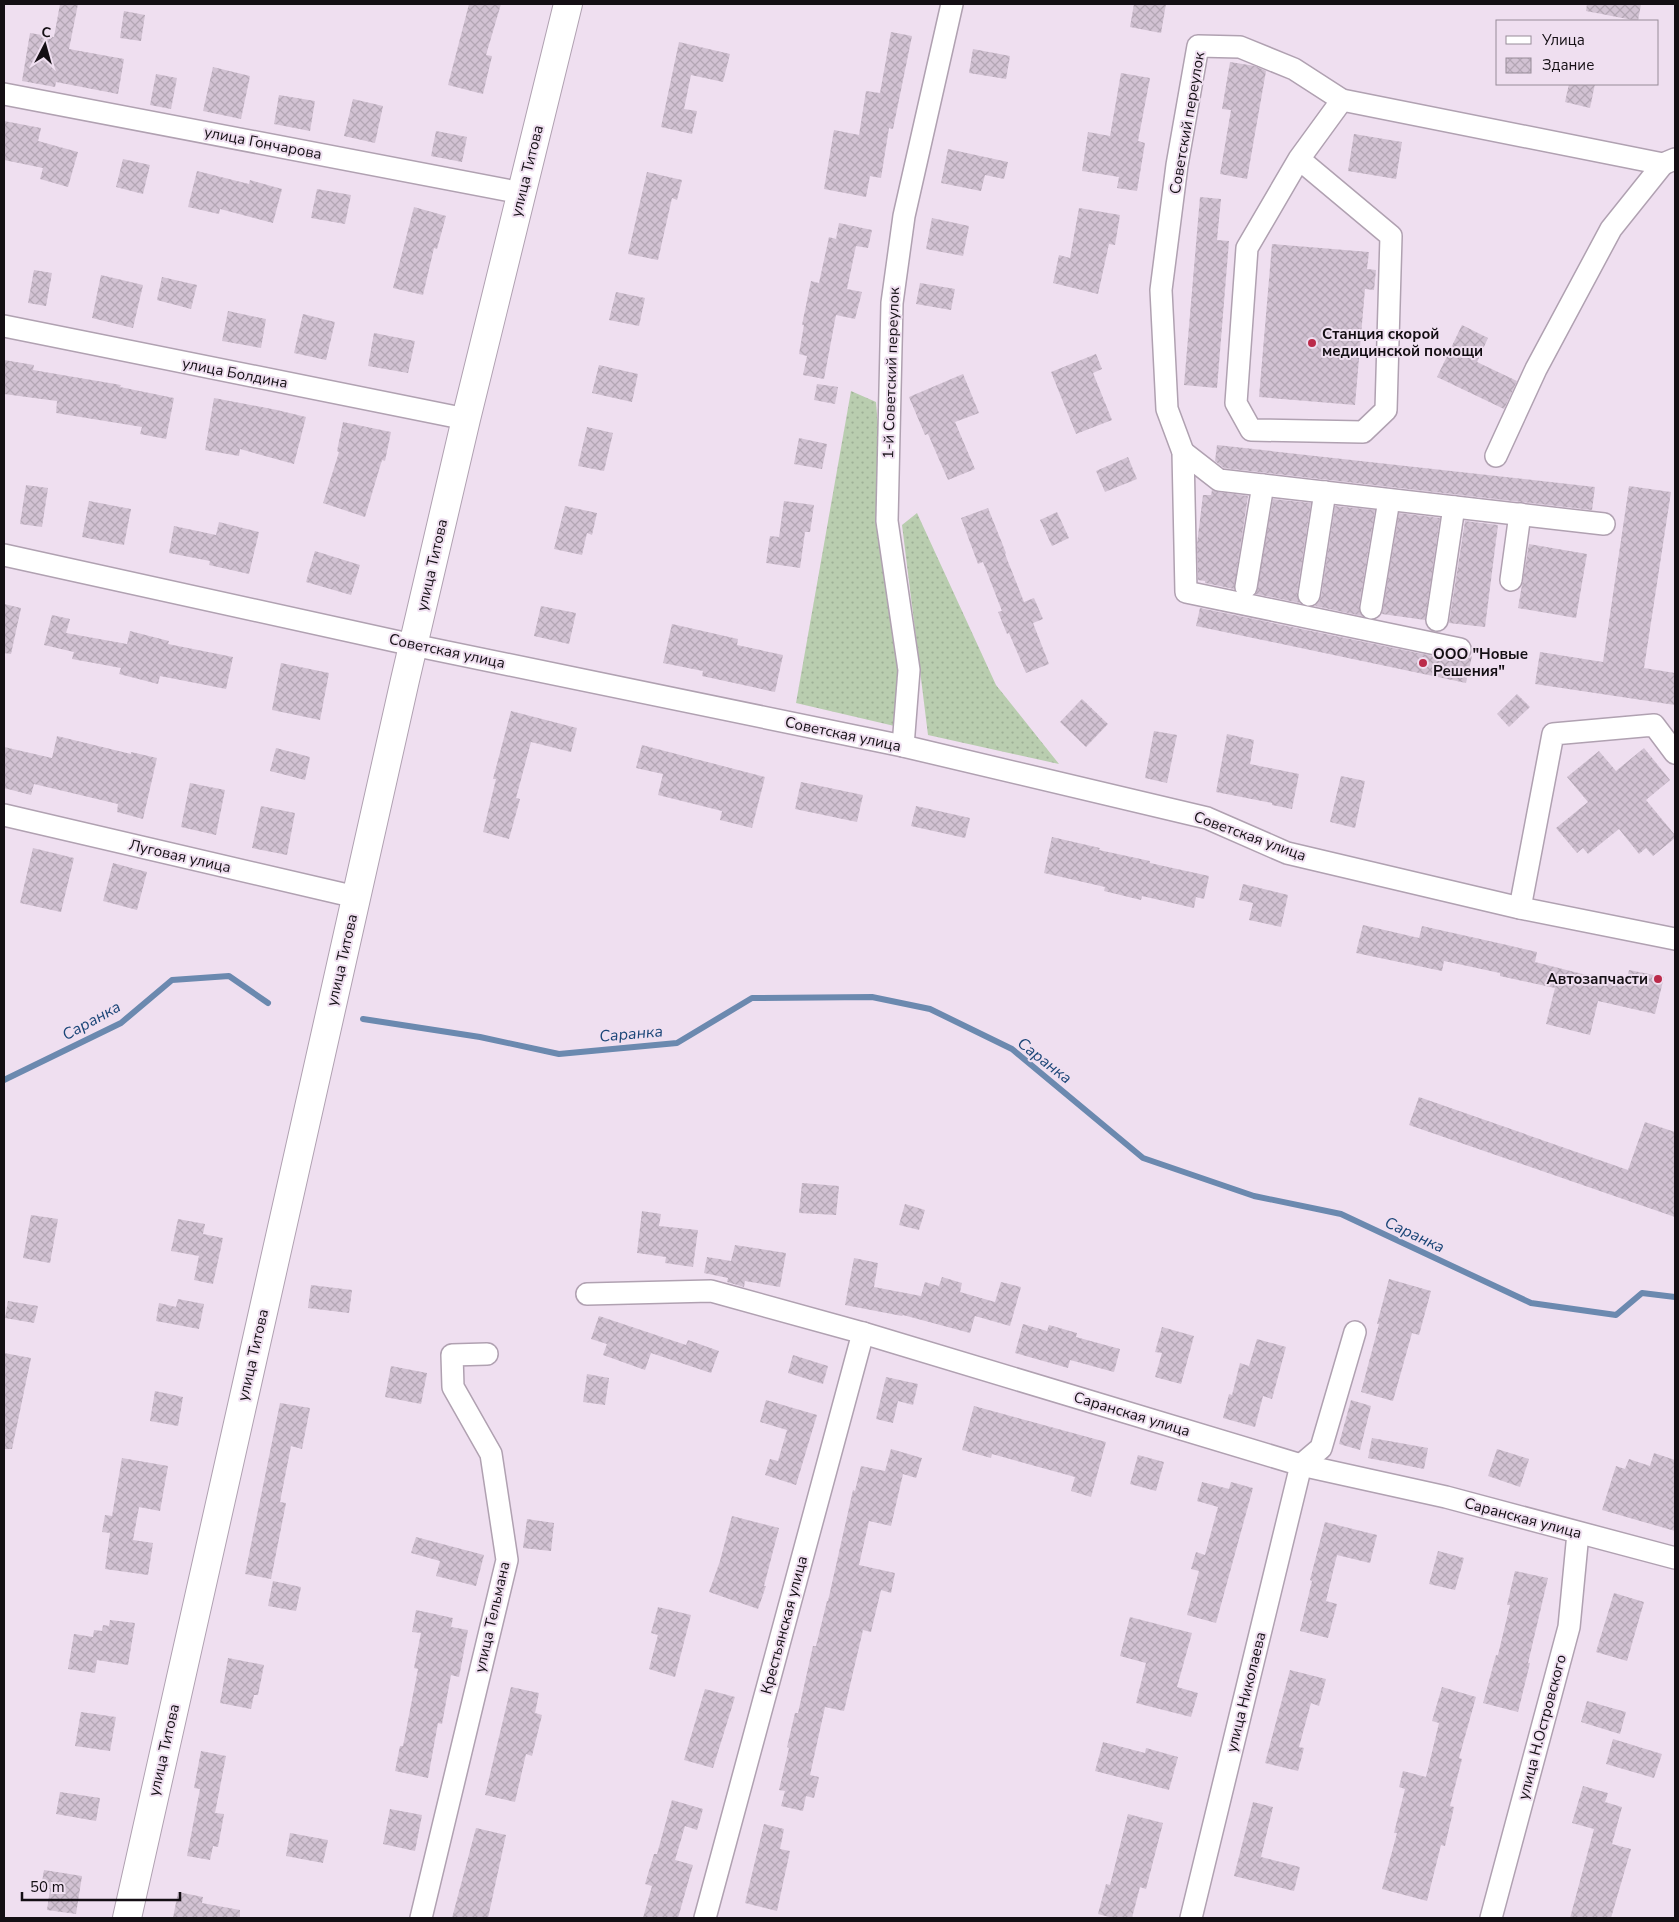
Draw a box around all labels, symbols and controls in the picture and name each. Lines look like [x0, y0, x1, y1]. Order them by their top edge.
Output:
north arrow [20, 20, 70, 70]
legend [1496, 20, 1659, 85]
text: С [41, 23, 53, 43]
text: Улица [1541, 30, 1585, 50]
street label: Советский переулок [1165, 50, 1209, 196]
text: Здание [1542, 55, 1594, 75]
street label: улица Гончарова [203, 122, 323, 164]
street label: улица Титова [506, 123, 548, 219]
street label: 1-й Советский переулок [878, 287, 904, 459]
place label: Станция скорой медицинской помощи [1322, 324, 1483, 361]
marker: Станция скорой медицинской помощи [1306, 337, 1318, 349]
street label: улица Болдина [181, 353, 289, 393]
street label: улица Титова [412, 517, 452, 613]
street label: Советская улица [387, 629, 507, 673]
place label: ООО "Новые Решения" [1433, 644, 1528, 681]
marker: ООО "Новые Решения" [1417, 657, 1429, 669]
street label: Советская улица [783, 712, 903, 756]
street label: Советская улица [1191, 806, 1309, 866]
street label: Луговая улица [127, 835, 233, 877]
street label: улица Титова [322, 912, 362, 1008]
place label: Автозапчасти [1547, 969, 1648, 989]
marker: Автозапчасти [1652, 973, 1664, 985]
water label: Саранка [58, 996, 125, 1046]
water label: Саранка [598, 1020, 664, 1048]
water label: Саранка [1012, 1032, 1076, 1089]
water label: Саранка [1381, 1211, 1448, 1258]
street label: улица Титова [233, 1307, 273, 1403]
street label: Саранская улица [1071, 1387, 1193, 1441]
street label: Саранская улица [1462, 1493, 1584, 1543]
street label: Крестьянская улица [756, 1554, 812, 1696]
street label: улица Тельмана [470, 1560, 514, 1674]
street label: улица Николаева [1221, 1630, 1271, 1754]
street label: улица Н.Островского [1513, 1652, 1571, 1802]
street label: улица Титова [144, 1702, 184, 1798]
scale bar [22, 1870, 180, 1902]
text: 50 m [30, 1877, 65, 1897]

